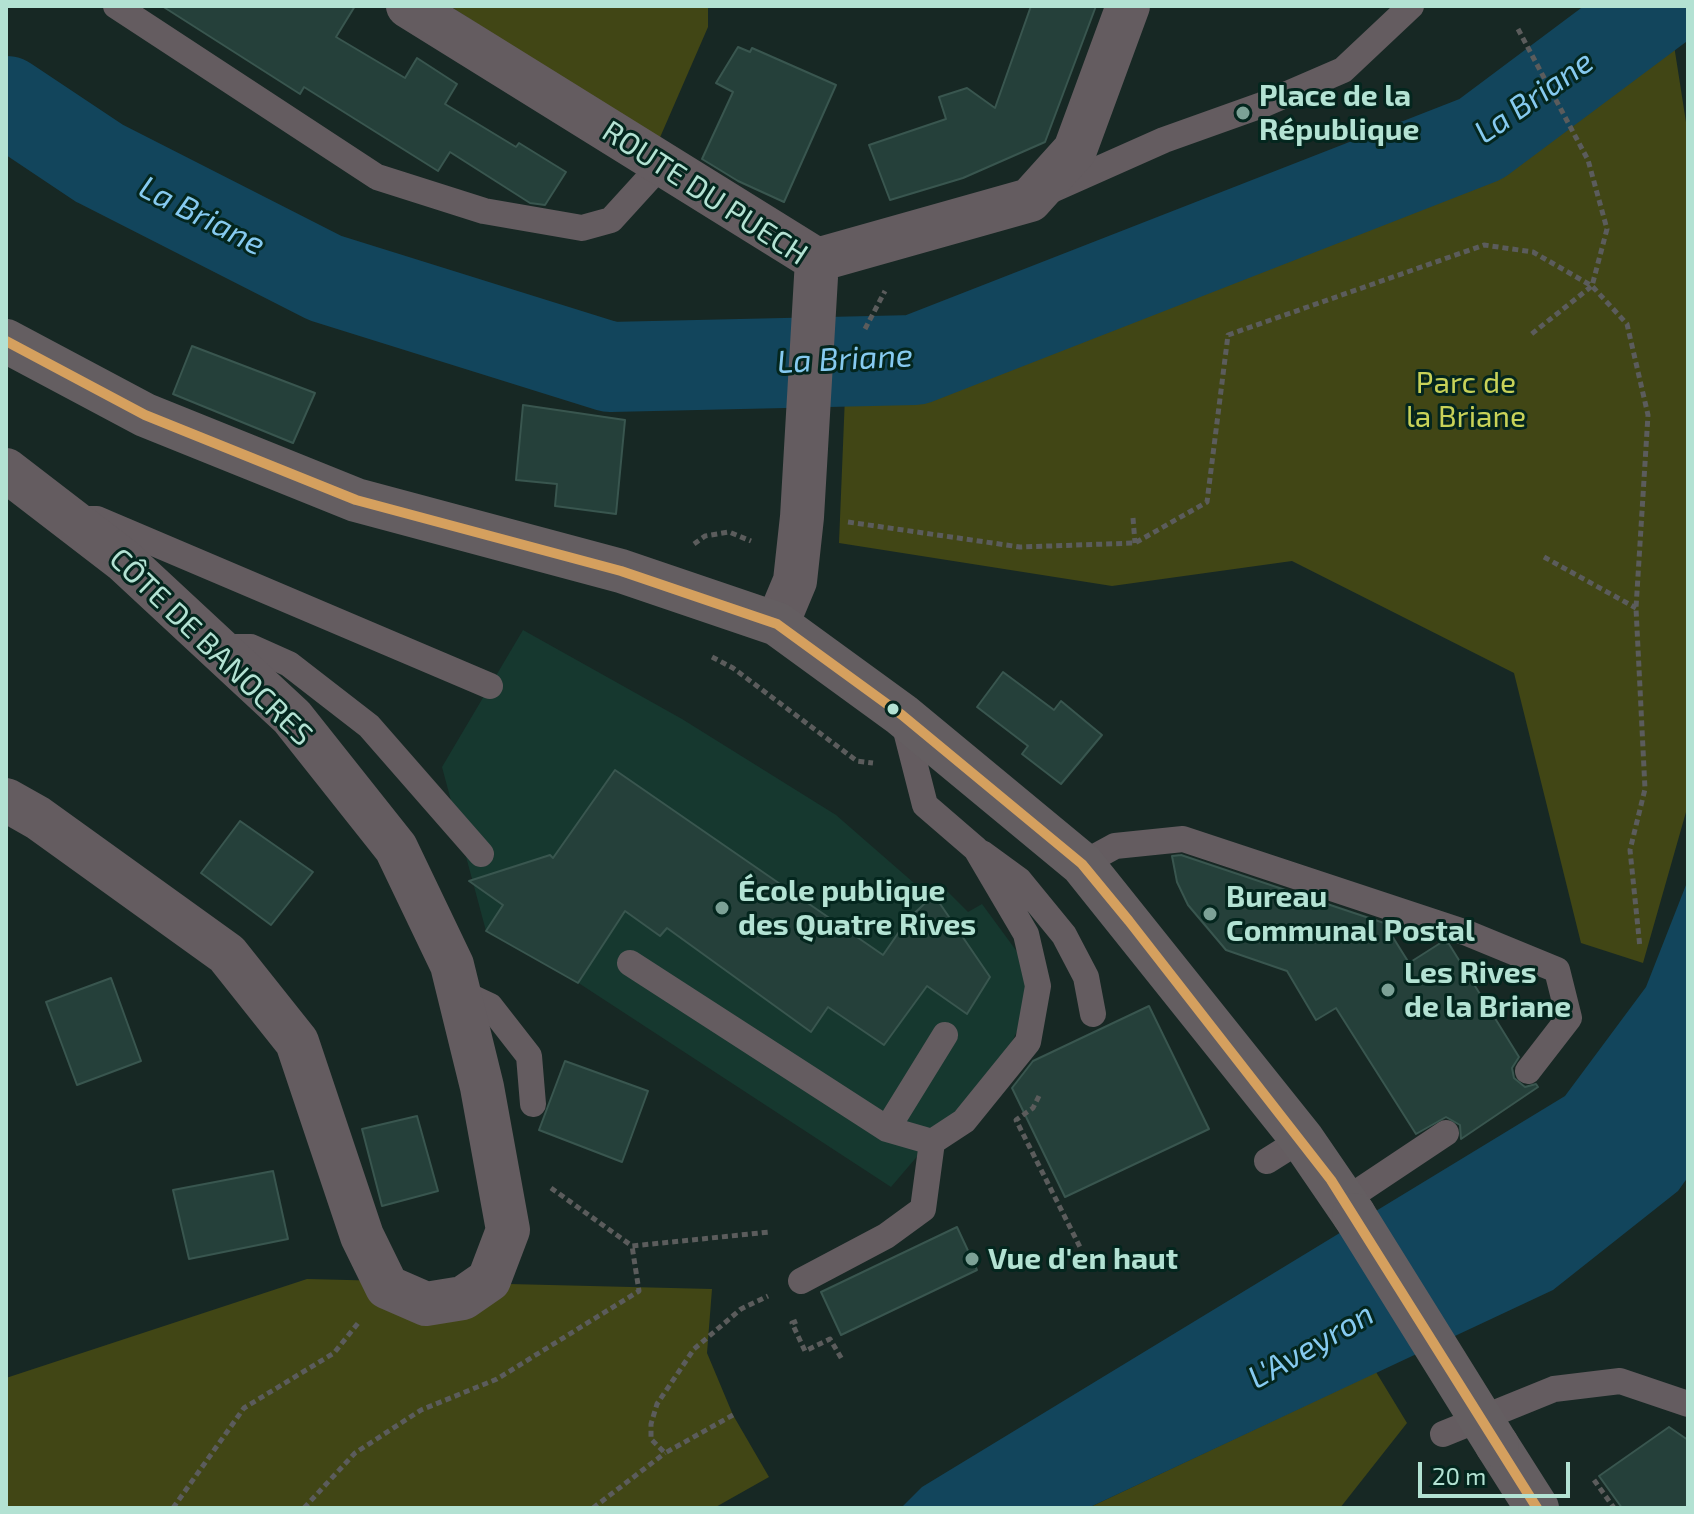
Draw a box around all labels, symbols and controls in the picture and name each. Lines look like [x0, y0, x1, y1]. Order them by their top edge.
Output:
water label: La Briane [1467, 42, 1601, 152]
place label: Place de la République [1259, 78, 1419, 148]
marker: Place de la République [1234, 104, 1252, 122]
street label: ROUTE DU PUECH [596, 113, 814, 273]
water label: La Briane [133, 168, 271, 264]
water label: La Briane [776, 336, 914, 382]
park label: Parc de la Briane [1406, 365, 1526, 436]
street label: CÔTE DE BANOCRES [102, 541, 320, 753]
unlabelled marker [885, 701, 901, 717]
place label: École publique des Quatre Rives [738, 873, 976, 944]
place label: Bureau Communal Postal [1226, 879, 1475, 950]
marker: École publique des Quatre Rives [713, 899, 731, 917]
marker: Bureau Communal Postal [1201, 905, 1219, 923]
place label: Les Rives de la Briane [1404, 955, 1571, 1026]
marker: Les Rives de la Briane [1379, 981, 1397, 999]
place label: Vue d'en haut [988, 1241, 1178, 1277]
marker: Vue d'en haut [963, 1250, 981, 1268]
water label: L'Aveyron [1241, 1295, 1381, 1397]
scale bar [1422, 1446, 1574, 1496]
text: 20 m [1432, 1461, 1486, 1490]

